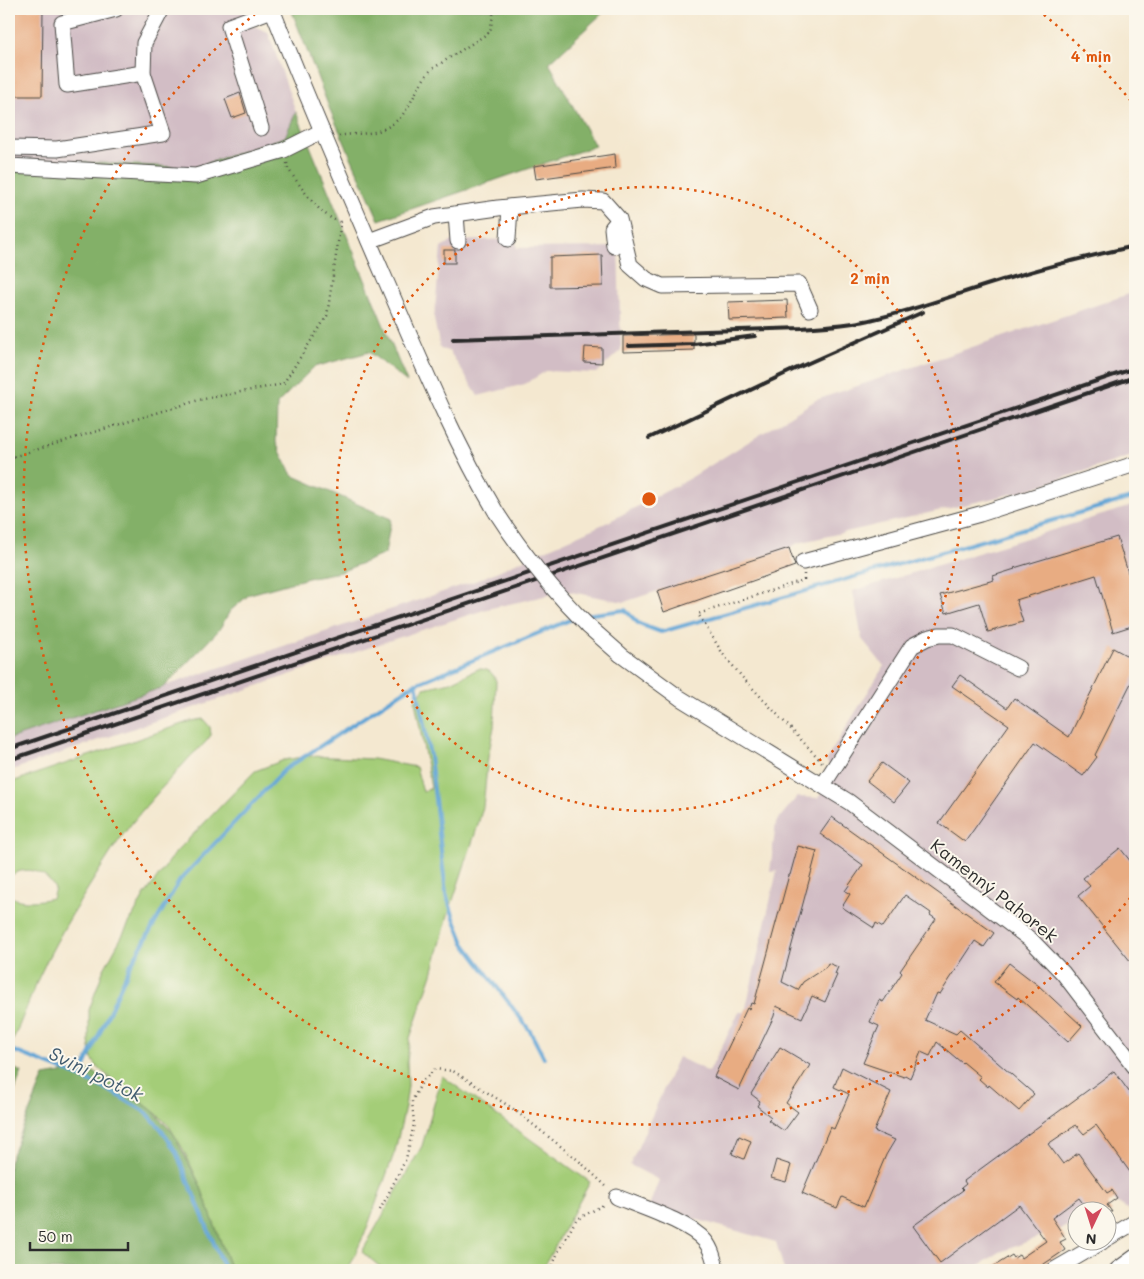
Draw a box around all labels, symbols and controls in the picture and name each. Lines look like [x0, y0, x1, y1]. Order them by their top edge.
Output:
text: 4 min [1071, 46, 1111, 66]
text: 2 min [850, 268, 890, 288]
centre of rings [640, 490, 658, 508]
street label: Kamenný Pahorek [926, 833, 1063, 948]
water label: Sviní potok [45, 1040, 148, 1108]
north arrow [1066, 1202, 1116, 1252]
scale bar [30, 1219, 128, 1251]
text: 50 m [38, 1226, 73, 1246]
text: N [1085, 1230, 1097, 1249]

